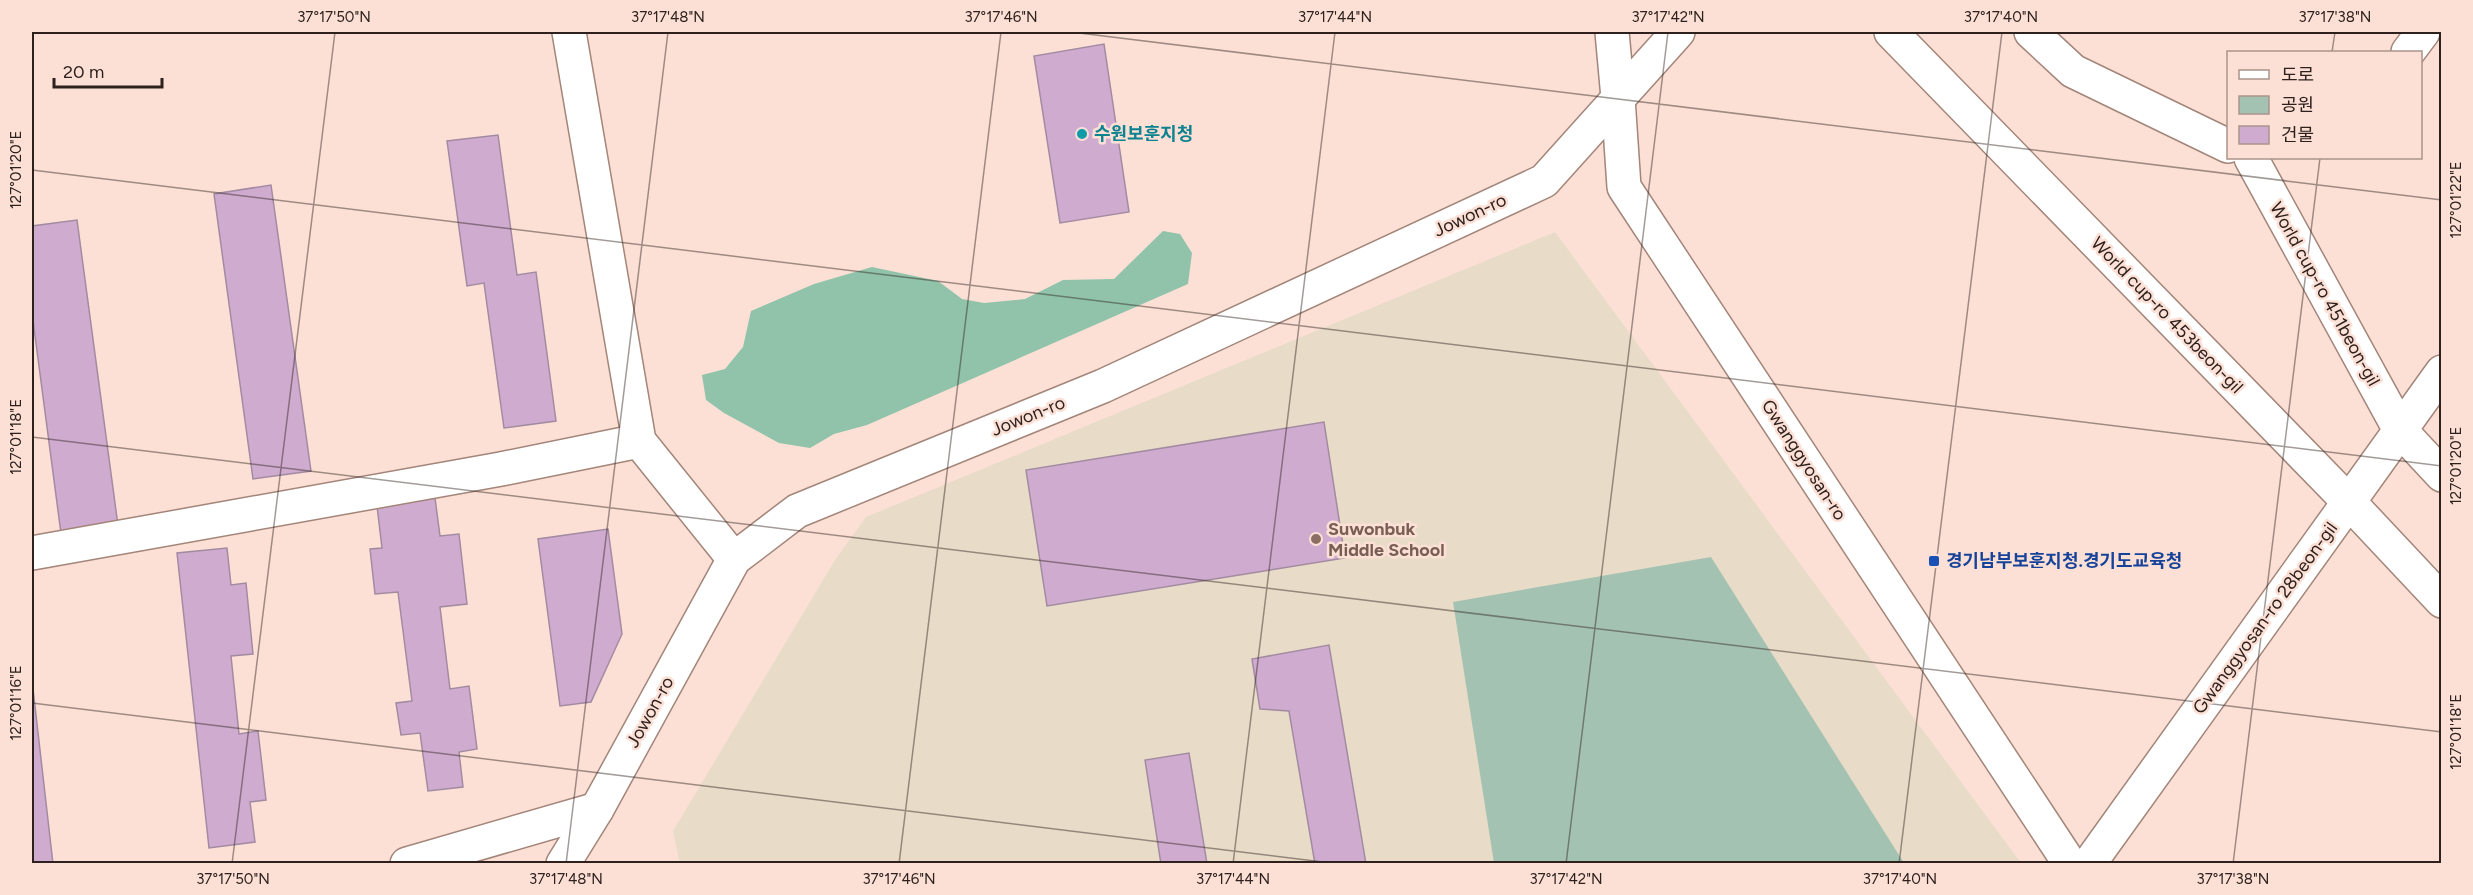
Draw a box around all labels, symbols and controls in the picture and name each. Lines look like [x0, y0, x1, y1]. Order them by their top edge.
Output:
text: 37°17'50"N [297, 8, 371, 26]
text: 37°17'48"N [631, 8, 705, 26]
text: 37°17'46"N [964, 8, 1038, 26]
text: 37°17'44"N [1298, 8, 1372, 26]
text: 37°17'42"N [1631, 8, 1705, 26]
text: 37°17'40"N [1964, 8, 2038, 26]
text: 37°17'38"N [2299, 8, 2371, 26]
scale bar [54, 51, 162, 89]
legend [2227, 51, 2422, 159]
text: 20 m [63, 61, 104, 83]
text: 도로 [2281, 64, 2314, 86]
text: 공원 [2281, 94, 2314, 116]
place label: 수원보훈지청 [1094, 123, 1193, 145]
text: 건물 [2281, 124, 2314, 146]
marker: 수원보훈지청 [1075, 127, 1089, 141]
text: 127°01'20"E [7, 131, 25, 209]
text: 127°01'22"E [2447, 161, 2465, 239]
street label: Jowon-ro [1430, 189, 1510, 241]
street label: World cup-ro 451beon-gil [2265, 198, 2385, 390]
street label: World cup-ro 453beon-gil [2086, 232, 2248, 398]
street label: Jowon-ro [988, 391, 1068, 441]
street label: Gwanggyosan-ro [1757, 396, 1851, 524]
text: 127°01'18"E [7, 399, 25, 475]
text: 127°01'20"E [2447, 427, 2465, 505]
place label: Suwonbuk Middle School [1328, 518, 1445, 561]
street label: Gwanggyosan-ro 28beon-gil [2188, 518, 2342, 718]
marker: Suwonbuk Middle School [1309, 532, 1323, 546]
place label: 경기남부보훈지청.경기도교육청 [1946, 550, 2182, 572]
marker: 경기남부보훈지청.경기도교육청 [1927, 554, 1941, 568]
text: 127°01'16"E [7, 665, 25, 741]
street label: Jowon-ro [621, 673, 679, 751]
text: 127°01'18"E [2447, 694, 2465, 770]
text: 37°17'50"N [196, 870, 270, 888]
text: 37°17'48"N [529, 870, 603, 888]
text: 37°17'46"N [862, 870, 936, 888]
text: 37°17'44"N [1196, 870, 1270, 888]
text: 37°17'42"N [1529, 870, 1603, 888]
text: 37°17'40"N [1863, 870, 1937, 888]
text: 37°17'38"N [2197, 870, 2269, 888]

